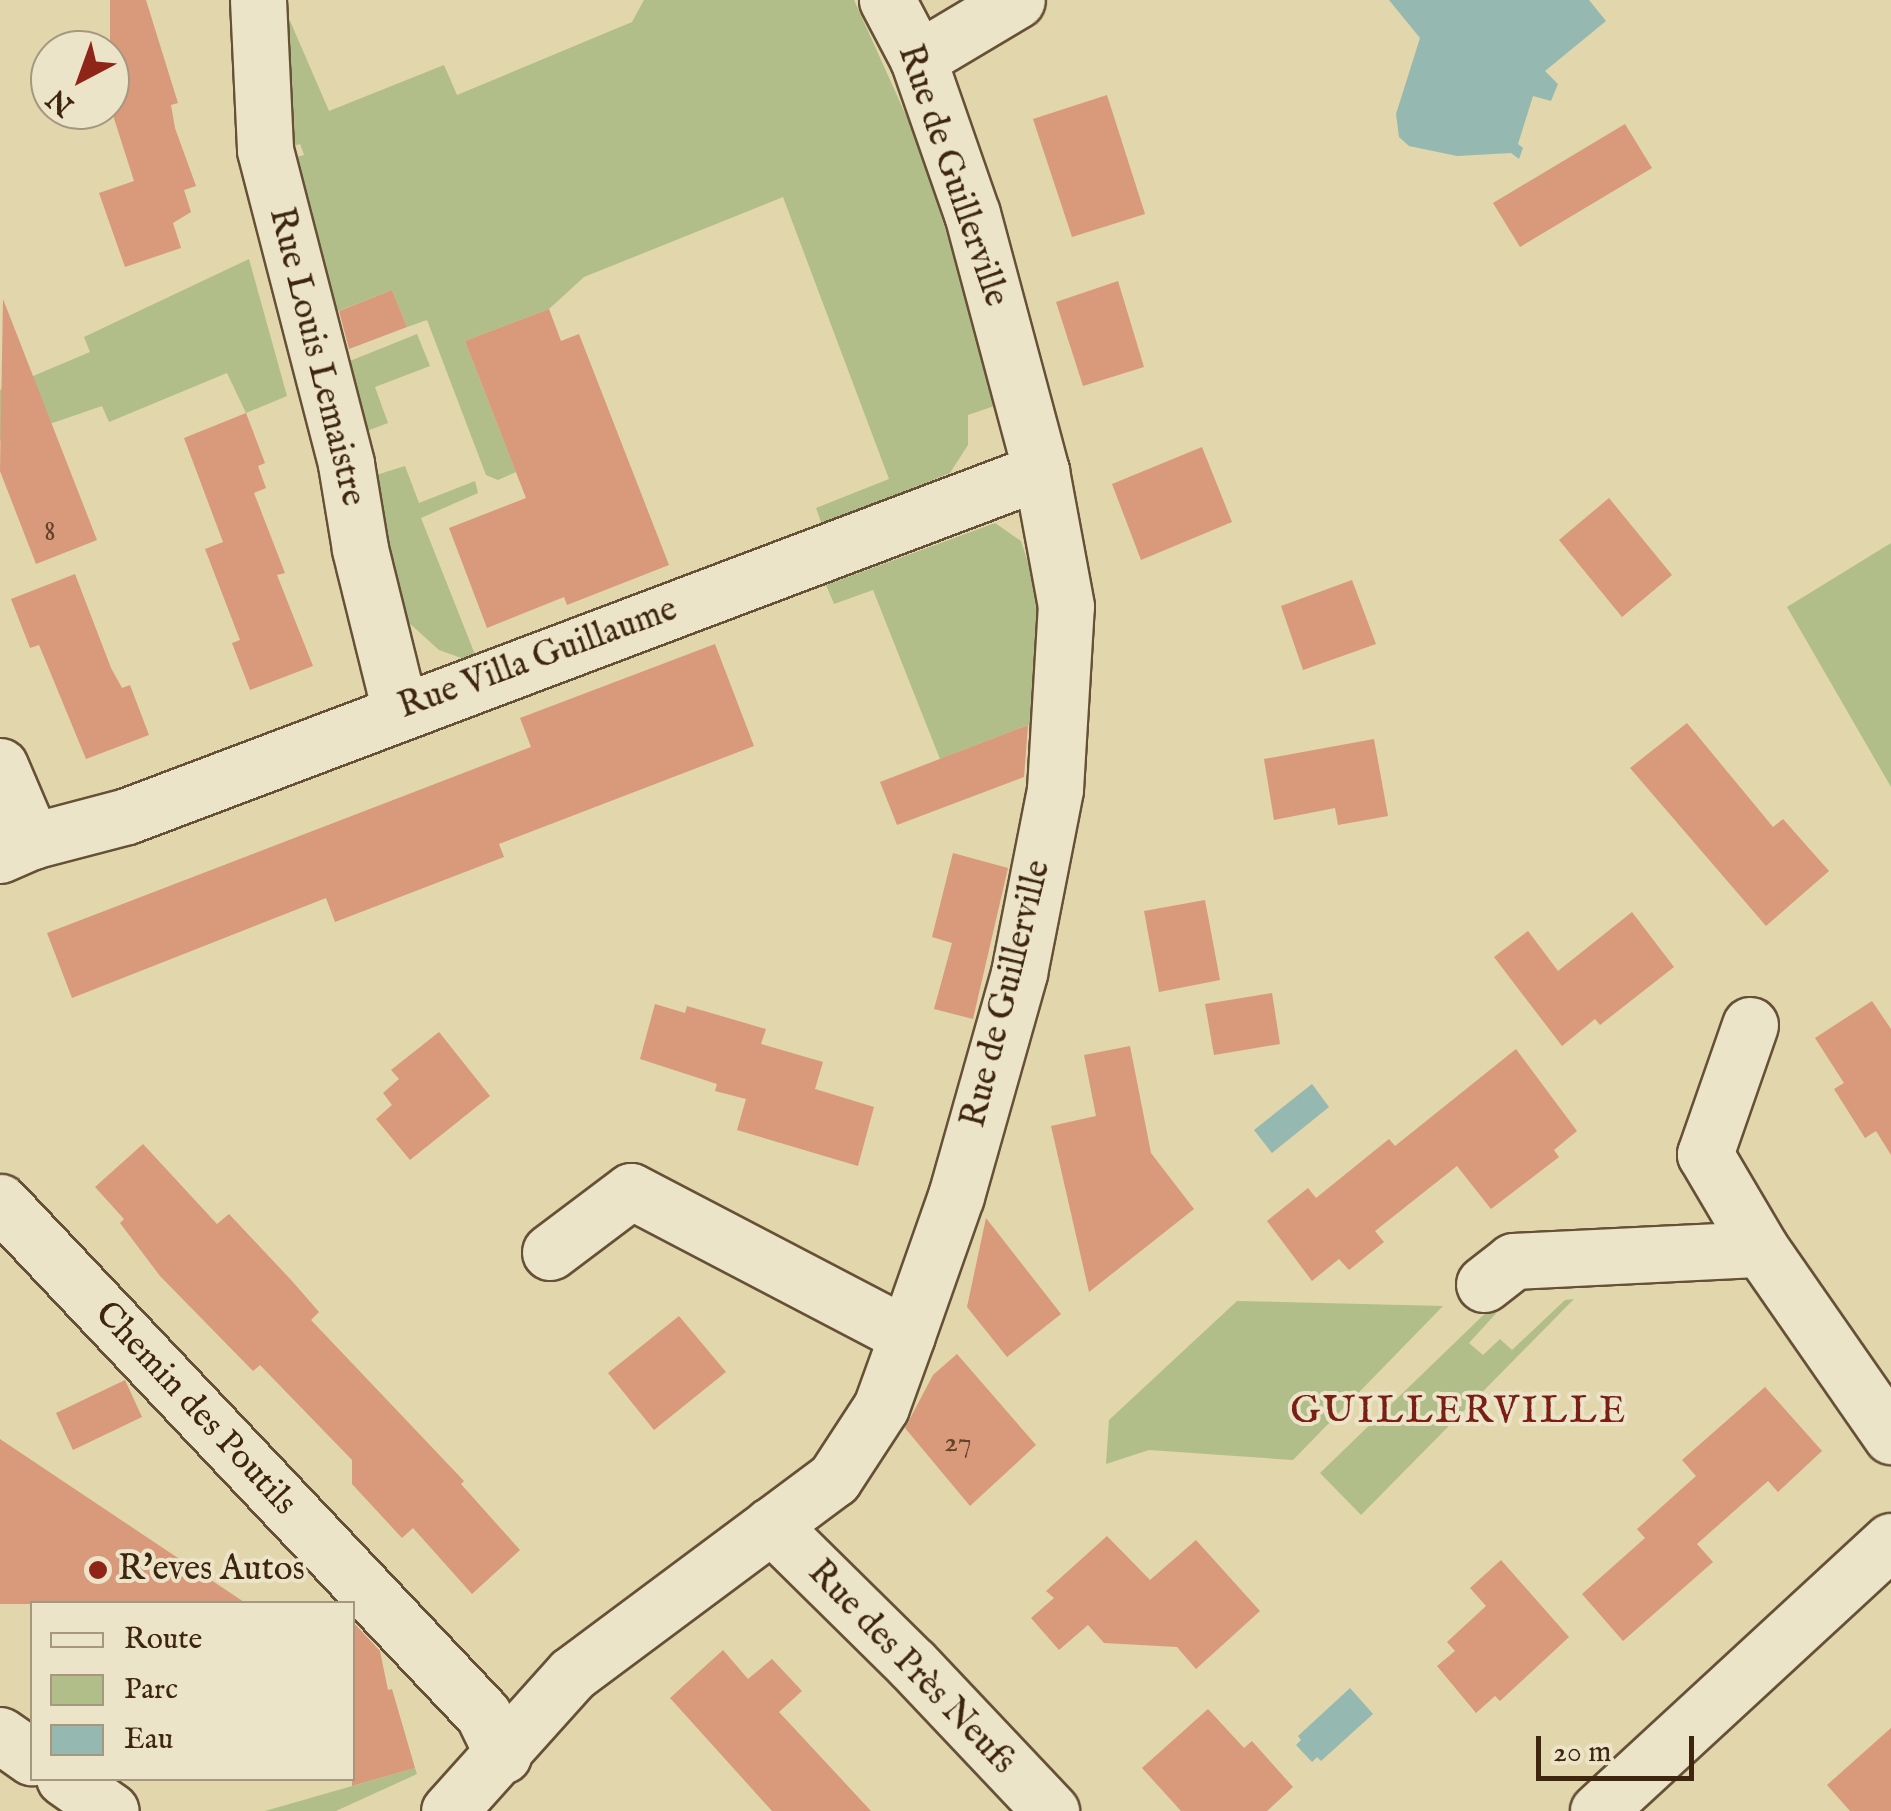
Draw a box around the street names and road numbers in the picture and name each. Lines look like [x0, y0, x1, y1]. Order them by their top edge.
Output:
street label: Rue de Guillerville [888, 40, 1016, 312]
street label: Rue Louis Lemaistre [259, 204, 373, 510]
street label: Rue Villa Guillaume [393, 589, 683, 729]
street label: Rue de Guillerville [953, 856, 1061, 1132]
street label: Chemin des Poutils [85, 1294, 305, 1524]
street label: Rue des Près Neufs [798, 1552, 1024, 1784]

